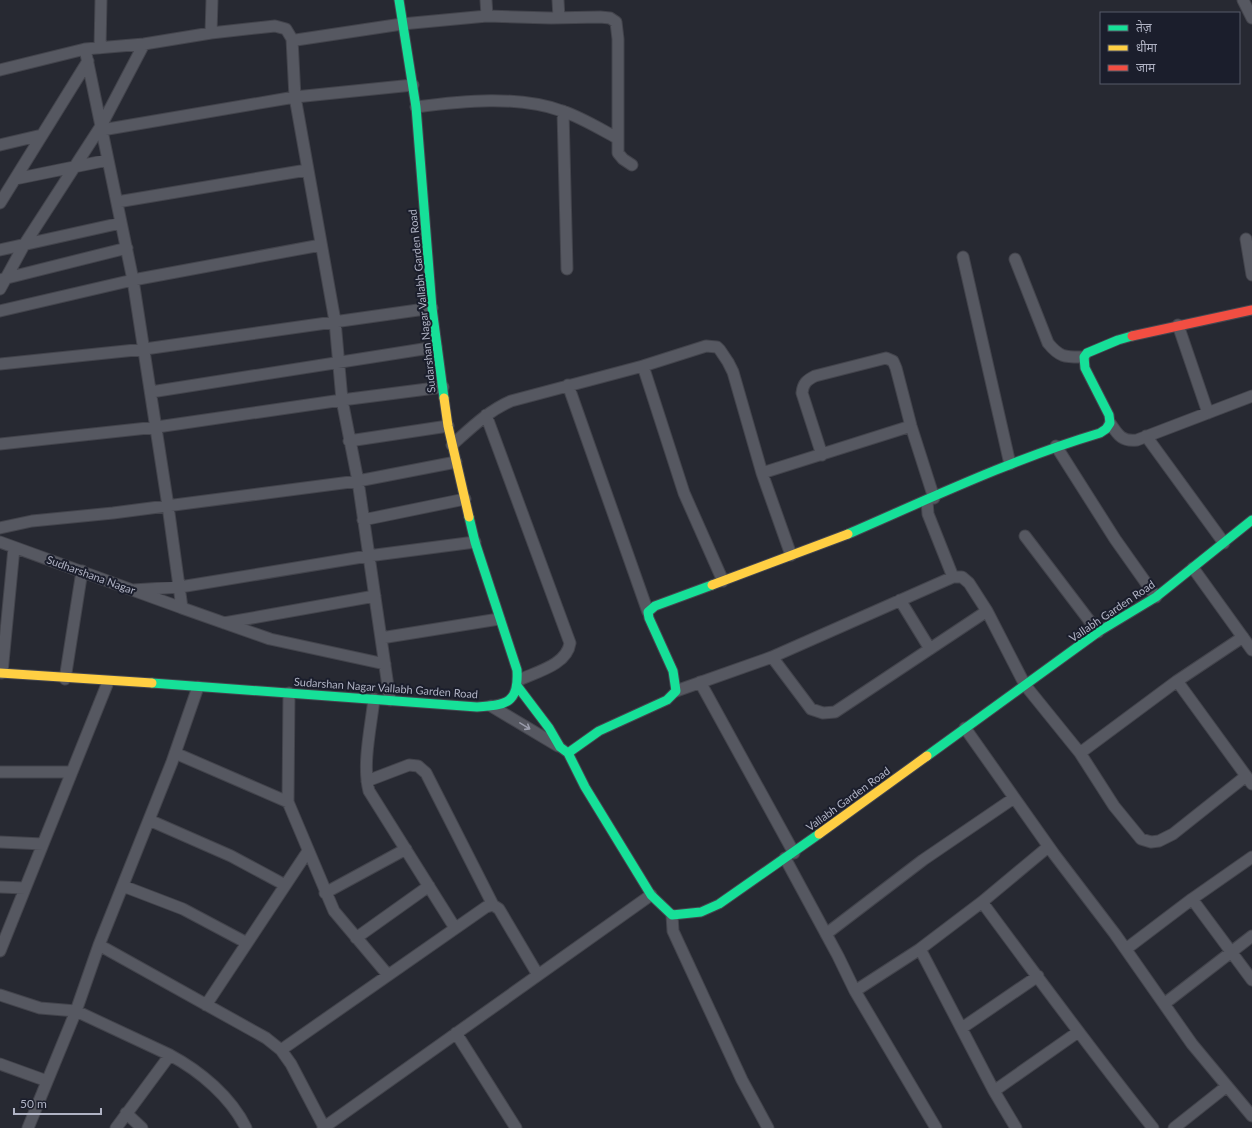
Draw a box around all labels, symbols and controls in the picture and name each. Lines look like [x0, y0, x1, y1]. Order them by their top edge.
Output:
legend [1100, 12, 1240, 84]
text: तेज़ [1136, 20, 1153, 35]
text: धीमा [1136, 40, 1158, 55]
text: जाम [1136, 60, 1156, 75]
street label: Sudarshan Nagar Vallabh Garden Road [405, 209, 438, 393]
street label: Sudharshana Nagar [45, 552, 137, 597]
street label: Vallabh Garden Road [1066, 577, 1157, 644]
street label: Sudarshan Nagar Vallabh Garden Road [294, 675, 478, 700]
one-way arrow [519, 723, 531, 731]
street label: Vallabh Garden Road [803, 764, 892, 833]
scale bar [14, 1090, 101, 1116]
text: 50 m [20, 1096, 47, 1111]

